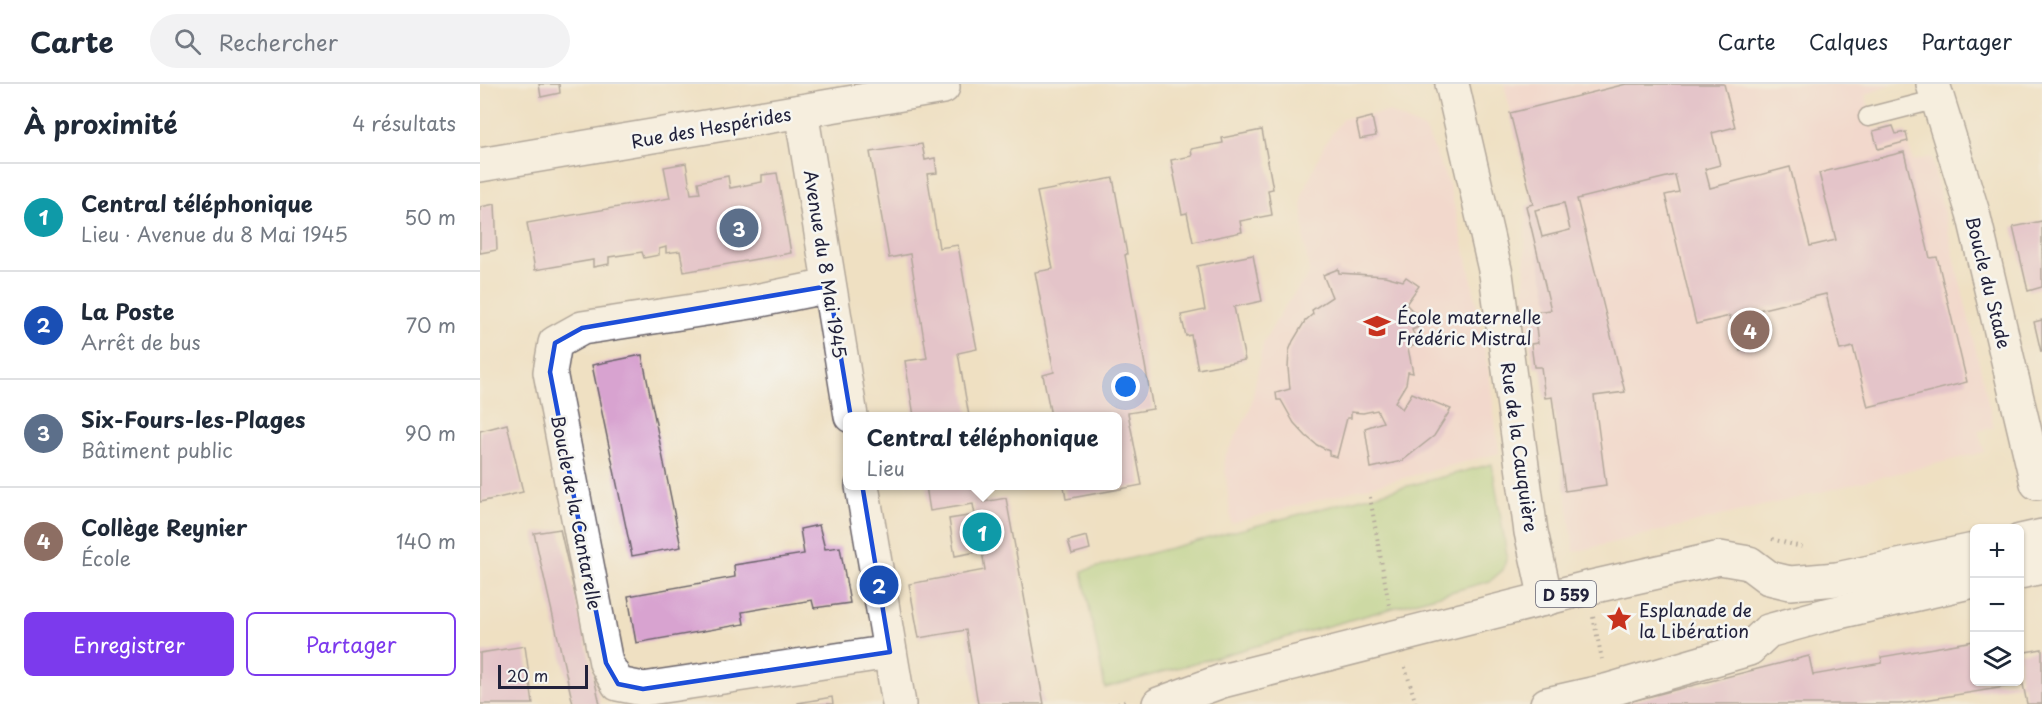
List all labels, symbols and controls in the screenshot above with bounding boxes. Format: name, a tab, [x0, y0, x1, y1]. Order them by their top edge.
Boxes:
search box	[150, 14, 570, 68]
text: Carte	[30, 20, 114, 63]
icon: search	[171, 25, 204, 58]
text: Rechercher	[219, 25, 338, 58]
text: Carte	[1718, 25, 1776, 57]
text: Calques	[1809, 25, 1888, 57]
text: Partager	[1921, 25, 2012, 57]
street label: Rue des Hespérides	[629, 100, 793, 154]
text: À proximité	[24, 104, 178, 143]
text: 4 résultats	[352, 108, 456, 138]
street label: Avenue du 8 Mai 1945	[798, 168, 854, 360]
text: Central téléphonique	[81, 186, 313, 219]
text: 1	[39, 202, 48, 232]
text: 50 m	[404, 202, 456, 232]
pin: 3	[720, 206, 758, 250]
street label: Boucle du Stade	[1959, 213, 2019, 351]
text: Lieu · Avenue du 8 Mai 1945	[81, 219, 348, 249]
text: La Poste	[81, 294, 174, 327]
place label: École maternelle Frédéric Mistral	[1397, 303, 1542, 351]
pin: 4	[1730, 308, 1770, 352]
text: 2	[36, 310, 51, 340]
text: 70 m	[406, 310, 456, 340]
school or university icon: École maternelle Frédéric Mistral	[1362, 311, 1392, 341]
text: Arrêt de bus	[81, 327, 201, 357]
street label: Rue de la Cauquière	[1495, 360, 1545, 534]
your location	[1111, 372, 1140, 401]
text: Six-Fours-les-Plages	[81, 402, 306, 435]
street label: Boucle de la Cantarelle	[545, 412, 609, 612]
popup	[843, 412, 1122, 490]
text: 3	[37, 418, 50, 448]
text: 90 m	[405, 418, 456, 448]
text: Central téléphonique	[867, 420, 1098, 453]
text: Bâtiment public	[81, 435, 233, 465]
text: Lieu	[867, 453, 905, 483]
text: Collège Reynier	[81, 510, 247, 543]
pin: 1	[962, 510, 1002, 554]
map controls	[1970, 524, 2024, 686]
button: +	[1970, 524, 2024, 578]
text: 4	[37, 526, 50, 556]
text: 140 m	[396, 526, 456, 556]
text: École	[81, 543, 131, 573]
pin: 2	[860, 562, 898, 608]
button: −	[1970, 578, 2024, 632]
road number: D 559	[1536, 581, 1596, 607]
place label: Esplanade de la Libération	[1639, 596, 1752, 644]
place icon: Esplanade de la Libération	[1604, 604, 1634, 634]
button: Enregistrer	[24, 612, 234, 676]
button: Partager	[246, 612, 456, 676]
button: layers	[1970, 632, 2024, 686]
scale bar	[498, 662, 588, 690]
text: 20 m	[507, 663, 548, 687]

